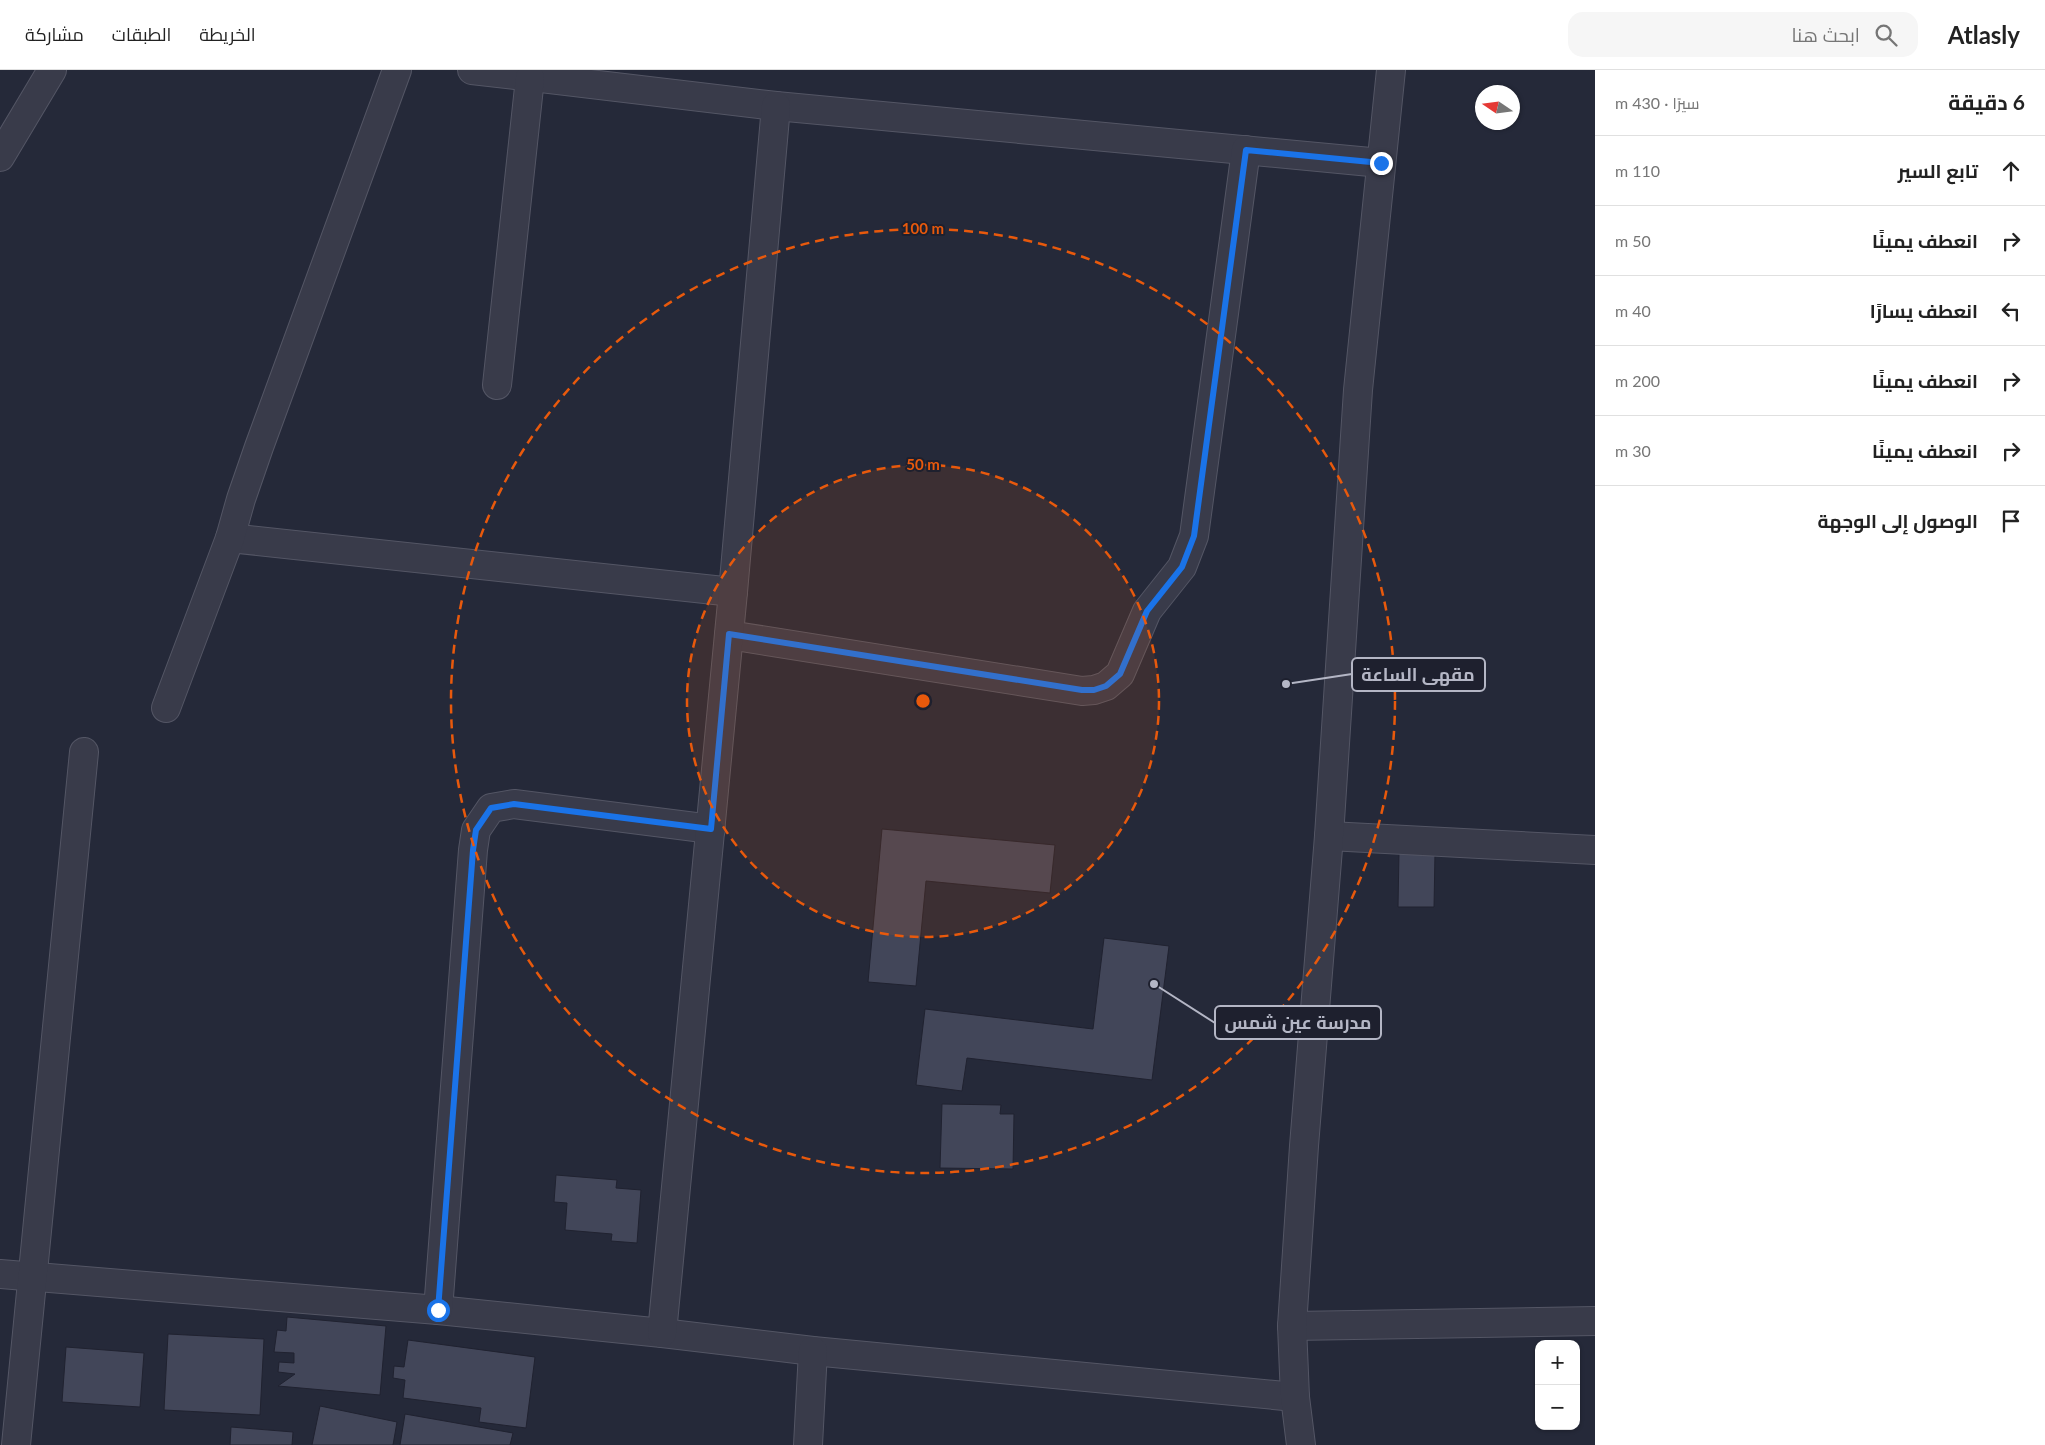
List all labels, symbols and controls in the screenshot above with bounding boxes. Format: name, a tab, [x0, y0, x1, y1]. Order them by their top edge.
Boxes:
search box	[1568, 12, 1918, 57]
text: Atlasly	[1948, 20, 2020, 49]
icon: search	[1872, 21, 1900, 49]
text: مشاركة	[25, 23, 84, 45]
text: الطبقات	[112, 23, 171, 45]
text: الخريطة	[199, 23, 256, 45]
text: ابحث هنا	[1791, 23, 1860, 46]
north arrow	[1475, 85, 1520, 130]
text: 6 دقيقة	[1948, 89, 2025, 114]
text: سيرًا · 430 m	[1615, 93, 1700, 112]
route end	[1370, 152, 1393, 175]
icon: ahead	[1997, 157, 2025, 185]
text: تابع السير	[1898, 159, 1978, 182]
text: 110 m	[1615, 161, 1660, 180]
text: 100 m	[902, 219, 944, 237]
icon: right	[1997, 227, 2025, 255]
text: انعطف يمينًا	[1872, 229, 1978, 252]
text: 50 m	[1615, 231, 1651, 250]
icon: left	[1997, 297, 2025, 325]
text: انعطف يسارًا	[1870, 299, 1978, 322]
text: 40 m	[1615, 301, 1651, 320]
icon: right	[1997, 367, 2025, 395]
text: انعطف يمينًا	[1872, 369, 1978, 392]
text: 200 m	[1615, 371, 1660, 390]
icon: right	[1997, 437, 2025, 465]
text: انعطف يمينًا	[1872, 439, 1978, 462]
text: 30 m	[1615, 441, 1651, 460]
text: 50 m	[906, 455, 940, 473]
icon: arrive	[1997, 507, 2025, 535]
text: الوصول إلى الوجهة	[1817, 509, 1978, 532]
callout: مقهى الساعة	[1352, 658, 1485, 691]
text: مقهى الساعة	[1361, 663, 1475, 686]
centre of rings	[914, 692, 932, 710]
callout: مدرسة عين شمس	[1215, 1006, 1381, 1039]
text: مدرسة عين شمس	[1225, 1011, 1371, 1034]
route start	[427, 1299, 450, 1322]
map controls	[1535, 1340, 1580, 1430]
button: +	[1535, 1340, 1580, 1385]
button: −	[1535, 1385, 1580, 1430]

